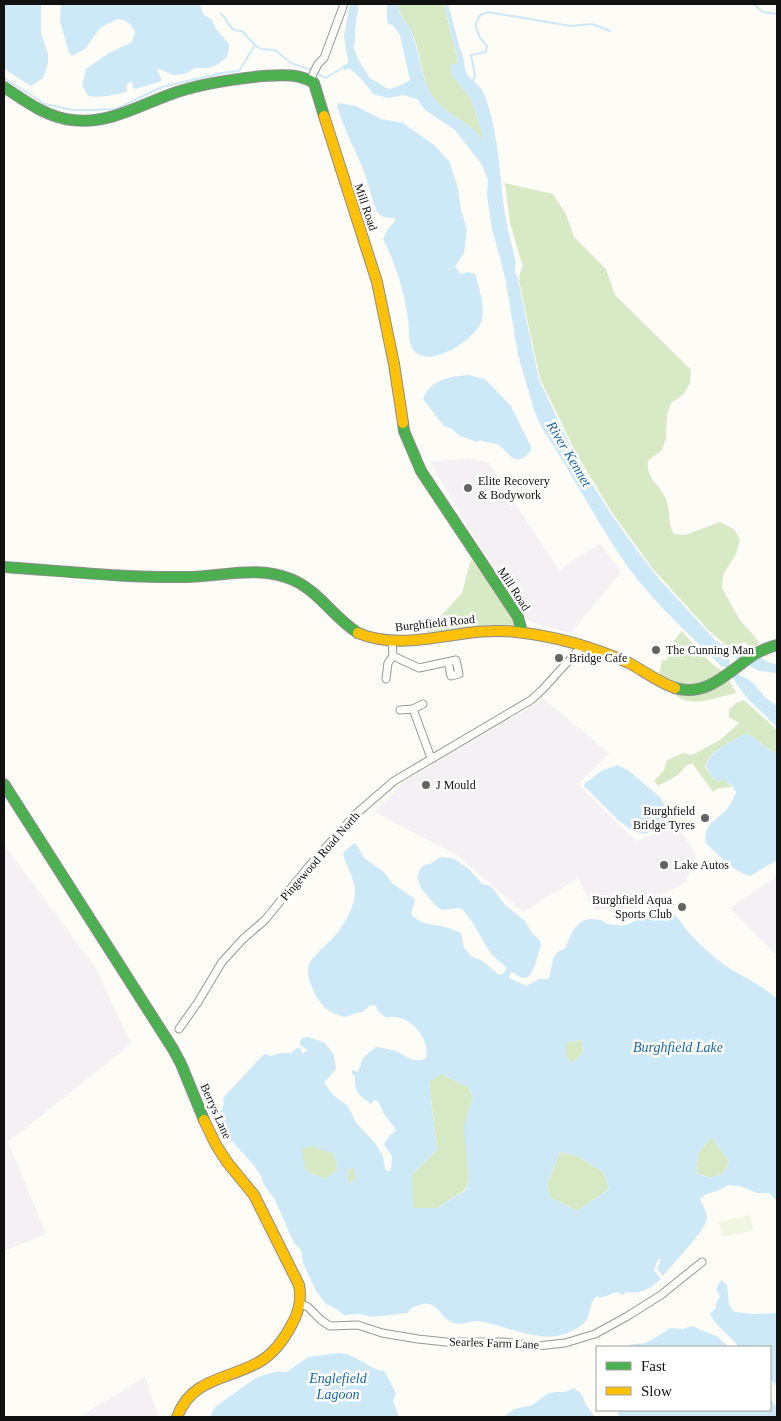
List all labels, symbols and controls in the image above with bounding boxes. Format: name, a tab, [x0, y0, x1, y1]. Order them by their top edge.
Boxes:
street label: Mill Road	[352, 182, 380, 232]
water label: River Kennet	[543, 418, 595, 490]
place label: Elite Recovery & Bodywork	[478, 474, 550, 502]
marker: Elite Recovery & Bodywork	[462, 482, 474, 494]
street label: Mill Road	[495, 565, 533, 613]
street label: Burghfield Road	[394, 612, 476, 634]
place label: The Cunning Man	[666, 643, 754, 657]
marker: The Cunning Man	[650, 644, 662, 656]
place label: Bridge Cafe	[569, 651, 627, 665]
marker: Bridge Cafe	[553, 652, 565, 664]
place label: J Mould	[436, 778, 476, 792]
marker: J Mould	[420, 779, 432, 791]
place label: Burghfield Bridge Tyres	[633, 804, 695, 832]
street label: Pingewood Road North	[278, 809, 362, 903]
marker: Burghfield Bridge Tyres	[699, 812, 711, 824]
place label: Lake Autos	[674, 858, 729, 872]
marker: Lake Autos	[658, 859, 670, 871]
place label: Burghfield Aqua Sports Club	[592, 893, 673, 921]
marker: Burghfield Aqua Sports Club	[676, 901, 688, 913]
water label: Burghfield Lake	[633, 1040, 723, 1055]
street label: Berrys Lane	[198, 1081, 234, 1141]
street label: Searles Farm Lane	[449, 1334, 539, 1352]
legend	[596, 1346, 771, 1411]
text: Fast	[641, 1358, 667, 1374]
water label: Englefield Lagoon	[308, 1371, 368, 1402]
text: Slow	[641, 1383, 672, 1399]

